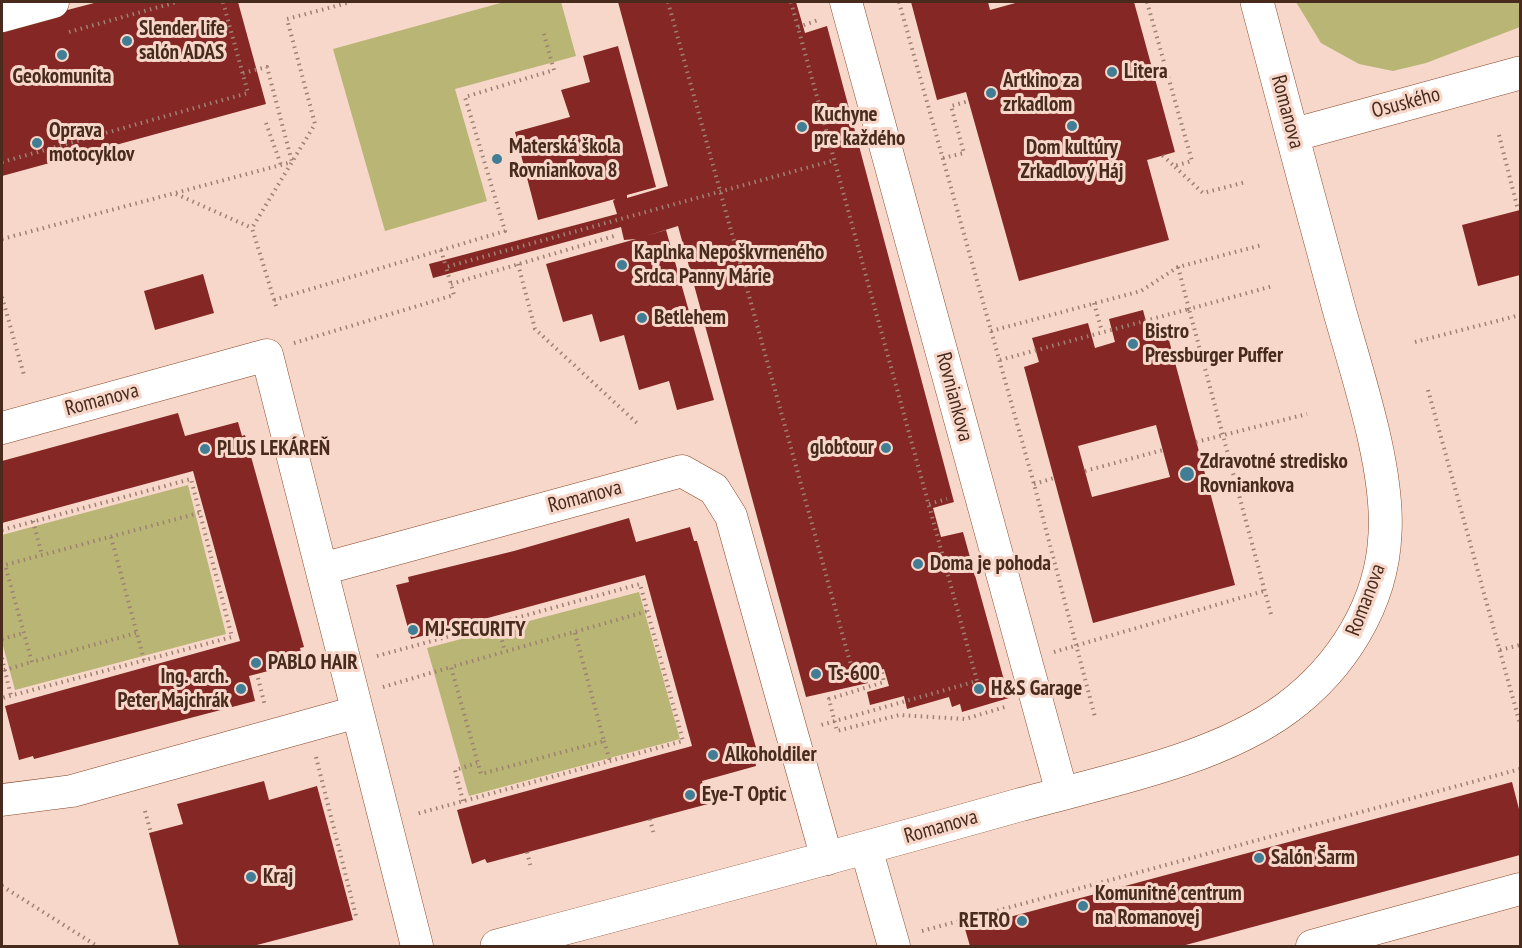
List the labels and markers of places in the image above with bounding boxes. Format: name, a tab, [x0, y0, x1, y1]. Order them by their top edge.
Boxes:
place label: Slender life salón ADAS	[139, 16, 225, 66]
marker: Slender life salón ADAS	[120, 34, 134, 48]
marker: Geokomunita	[55, 48, 69, 62]
place label: Litera	[1124, 59, 1168, 85]
place label: Geokomunita	[13, 64, 111, 90]
marker: Litera	[1105, 65, 1119, 79]
place label: Artkino za zrkadlom	[1003, 68, 1079, 118]
marker: Artkino za zrkadlom	[984, 86, 998, 100]
place label: Kuchyne pre každého	[814, 102, 905, 152]
place label: Oprava motocyklov	[49, 118, 134, 168]
marker: Dom kultúry Zrkadlový Háj	[1065, 119, 1079, 133]
marker: Kuchyne pre každého	[795, 120, 809, 134]
place label: Materská škola Rovniankova 8	[509, 134, 621, 184]
place label: Dom kultúry Zrkadlový Háj	[1021, 135, 1123, 185]
marker: Oprava motocyklov	[30, 136, 44, 150]
marker: Materská škola Rovniankova 8	[490, 152, 504, 166]
place label: Kaplnka Nepoškvrneného Srdca Panny Márie	[634, 240, 824, 290]
marker: Kaplnka Nepoškvrneného Srdca Panny Márie	[615, 258, 629, 272]
place label: Betlehem	[654, 305, 726, 331]
marker: Betlehem	[635, 311, 649, 325]
place label: Bistro Pressburger Puffer	[1145, 319, 1283, 369]
marker: Bistro Pressburger Puffer	[1126, 337, 1140, 351]
place label: globtour	[810, 435, 874, 461]
place label: PLUS LEKÁREŇ	[217, 436, 330, 462]
marker: globtour	[879, 441, 893, 455]
marker: PLUS LEKÁREŇ	[198, 442, 212, 456]
place label: Zdravotné stredisko Rovniankova	[1200, 449, 1348, 499]
marker: Zdravotné stredisko Rovniankova	[1178, 465, 1196, 483]
place label: Doma je pohoda	[930, 551, 1051, 577]
marker: Doma je pohoda	[911, 557, 925, 571]
place label: MJ-SECURITY	[425, 617, 526, 643]
marker: MJ-SECURITY	[406, 623, 420, 637]
place label: PABLO HAIR	[268, 650, 358, 676]
marker: PABLO HAIR	[249, 656, 263, 670]
place label: Ts-600	[828, 661, 880, 687]
place label: Ing. arch. Peter Majchrák	[117, 664, 229, 714]
marker: Ts-600	[809, 667, 823, 681]
place label: H&S Garage	[991, 676, 1082, 702]
marker: Ing. arch. Peter Majchrák	[234, 682, 248, 696]
marker: H&S Garage	[972, 682, 986, 696]
place label: Alkoholdiler	[725, 742, 817, 768]
marker: Alkoholdiler	[706, 748, 720, 762]
place label: Eye-T Optic	[702, 782, 787, 808]
marker: Eye-T Optic	[683, 788, 697, 802]
place label: Salón Šarm	[1271, 845, 1355, 871]
marker: Salón Šarm	[1252, 851, 1266, 865]
place label: Kraj	[263, 864, 293, 890]
marker: Kraj	[244, 870, 258, 884]
place label: Komunitné centrum na Romanovej	[1095, 881, 1242, 931]
marker: Komunitné centrum na Romanovej	[1076, 899, 1090, 913]
place label: RETRO	[959, 908, 1010, 934]
marker: RETRO	[1015, 914, 1029, 928]

